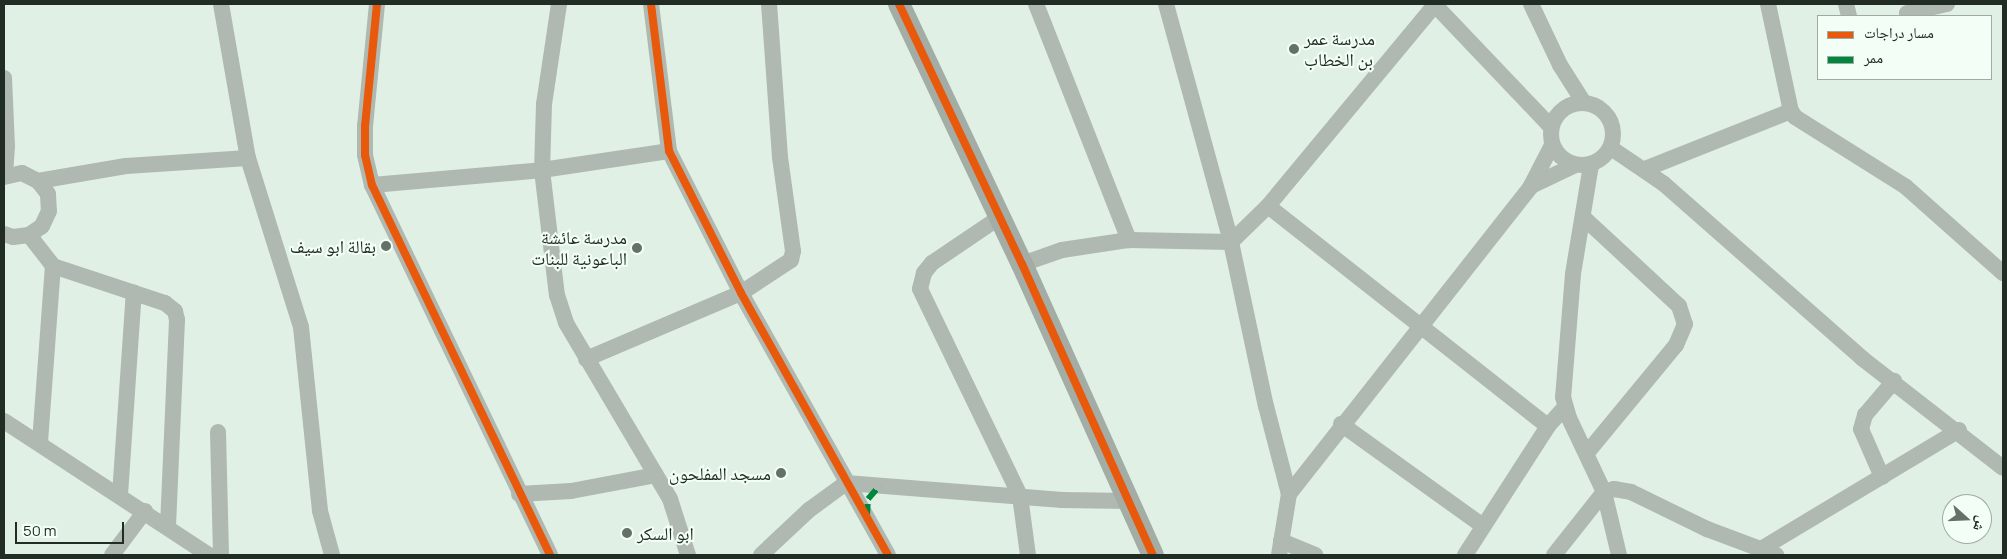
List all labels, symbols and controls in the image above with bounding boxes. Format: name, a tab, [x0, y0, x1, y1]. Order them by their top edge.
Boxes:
legend	[1817, 15, 1992, 80]
text: مسار دراجات	[1864, 22, 1934, 43]
place label: مدرسة عمر بن الخطاب	[1304, 28, 1375, 70]
marker: مدرسة عمر بن الخطاب	[1288, 43, 1300, 55]
text: ممر	[1864, 47, 1883, 68]
place label: مدرسة عائشة الباعونية للبنات	[531, 227, 627, 270]
place label: بقالة ابو سيف	[290, 235, 376, 257]
marker: بقالة ابو سيف	[380, 240, 392, 252]
marker: مدرسة عائشة الباعونية للبنات	[631, 242, 643, 254]
place label: مسجد المفلحون	[669, 462, 771, 484]
marker: مسجد المفلحون	[775, 467, 787, 479]
north arrow	[1942, 494, 1992, 544]
scale bar	[18, 512, 126, 544]
text: ش	[1969, 514, 1992, 534]
text: 50 m	[23, 520, 57, 541]
place label: ابو السكر	[637, 522, 694, 544]
marker: ابو السكر	[621, 527, 633, 539]

